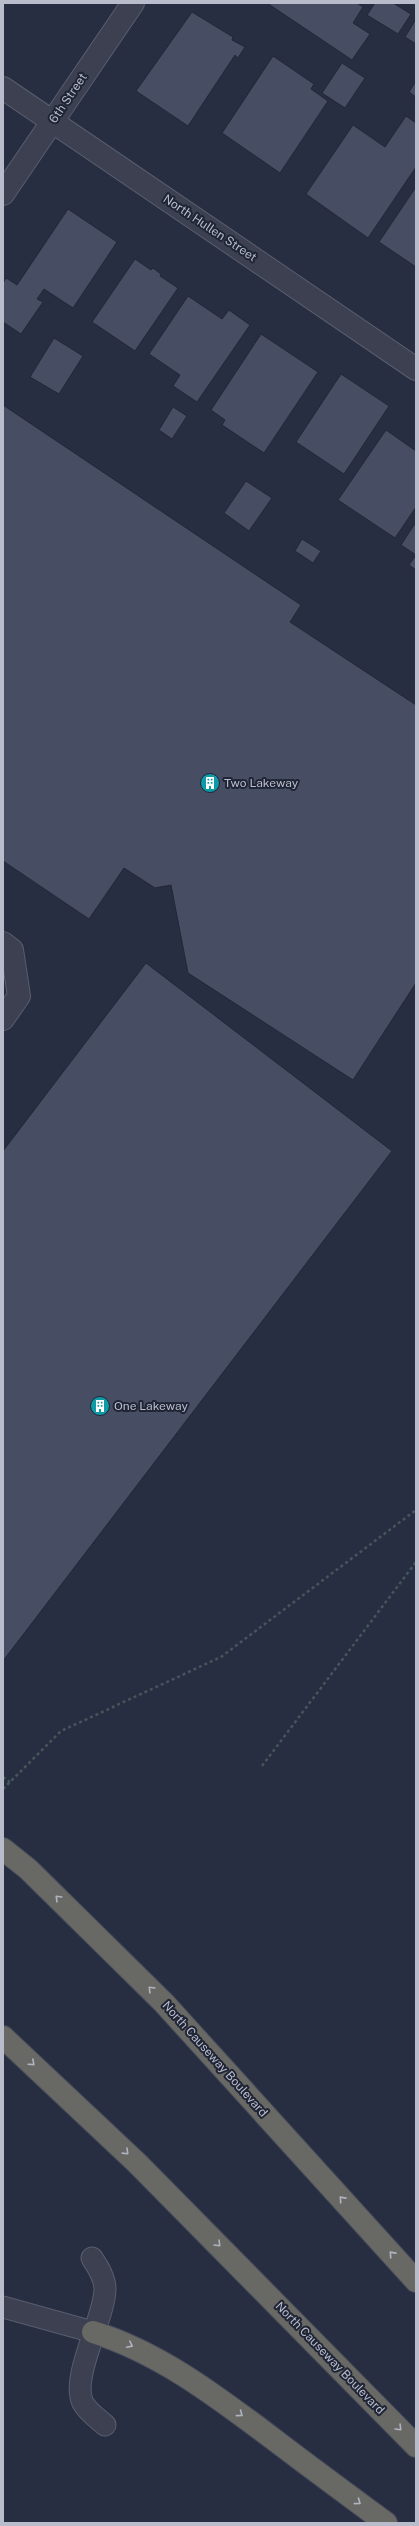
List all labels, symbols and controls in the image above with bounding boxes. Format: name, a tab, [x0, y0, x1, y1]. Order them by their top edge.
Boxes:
street label: 6th Street	[46, 70, 90, 126]
street label: North Hullen Street	[161, 192, 260, 265]
building icon: Two Lakeway	[199, 772, 221, 794]
place label: Two Lakeway	[224, 776, 299, 790]
building icon: One Lakeway	[89, 1395, 111, 1417]
place label: One Lakeway	[114, 1399, 188, 1413]
one-way arrow	[55, 1895, 63, 1903]
one-way arrow	[148, 1986, 155, 1994]
street label: North Causeway Boulevard	[159, 1998, 271, 2120]
one-way arrow	[27, 2058, 35, 2066]
one-way arrow	[121, 2147, 129, 2155]
one-way arrow	[340, 2196, 347, 2203]
one-way arrow	[214, 2239, 221, 2247]
one-way arrow	[390, 2251, 397, 2259]
street label: North Causeway Boulevard	[273, 2299, 387, 2417]
one-way arrow	[125, 2340, 133, 2348]
one-way arrow	[235, 2409, 242, 2416]
one-way arrow	[394, 2423, 402, 2431]
one-way arrow	[354, 2498, 361, 2505]

